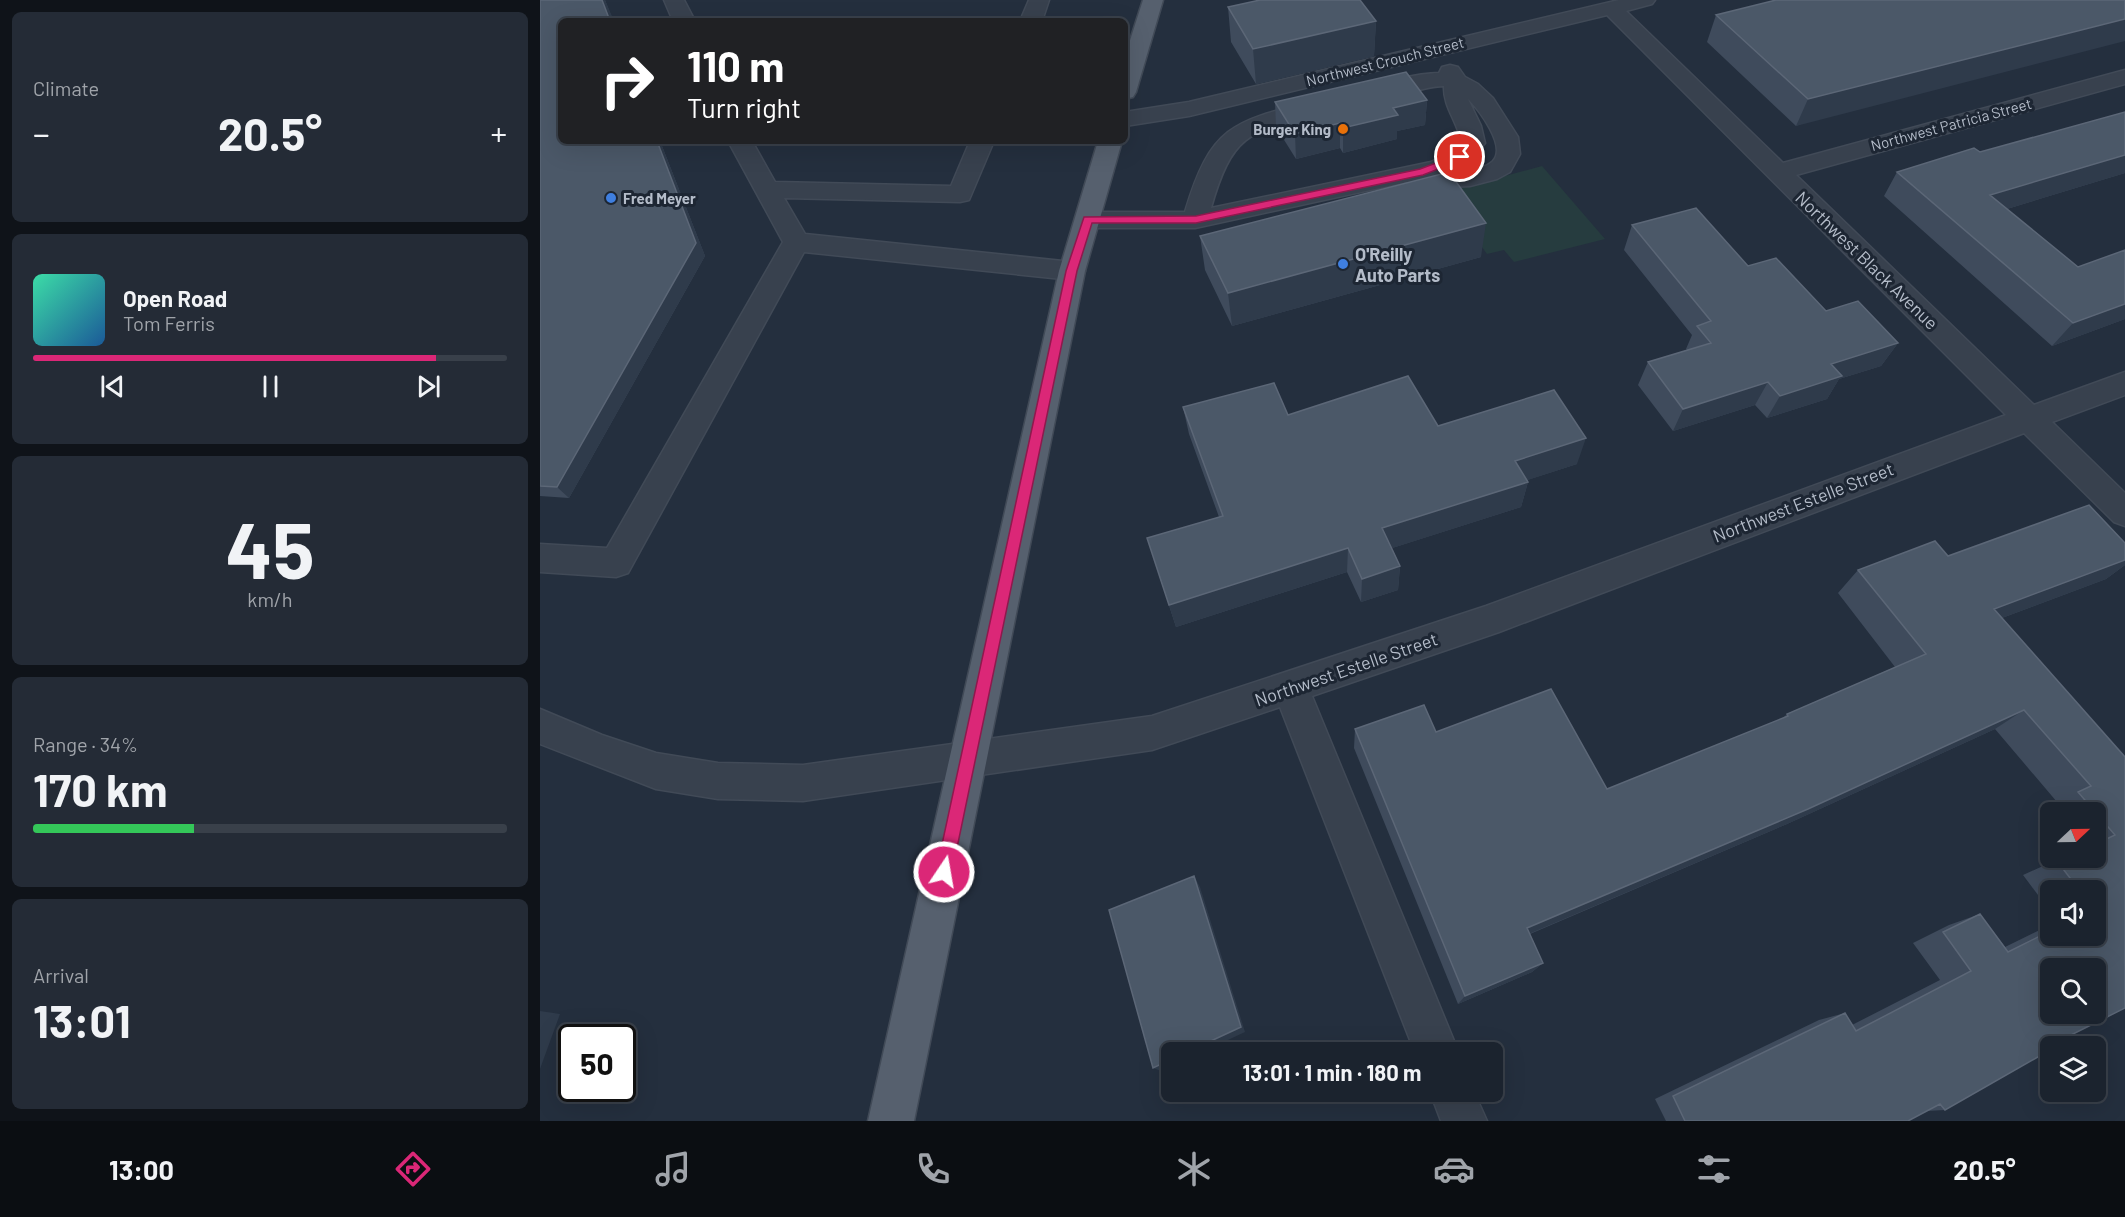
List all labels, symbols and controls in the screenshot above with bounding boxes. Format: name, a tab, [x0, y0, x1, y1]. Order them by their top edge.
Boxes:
street label: Northwest Crouch Street	[1304, 33, 1466, 89]
text: 110 m	[687, 40, 784, 90]
icon: right	[588, 42, 666, 120]
text: Climate	[33, 76, 99, 100]
text: Turn right	[687, 91, 801, 123]
street label: Northwest Patricia Street	[1869, 94, 2033, 154]
text: 20.5°	[218, 106, 322, 160]
text: −	[33, 113, 50, 153]
text: +	[491, 113, 507, 153]
place label: Burger King	[1253, 120, 1331, 138]
marker: Burger King	[1336, 122, 1350, 136]
pin	[1434, 131, 1485, 182]
icon: arrive	[1443, 140, 1476, 173]
street label: Northwest Black Avenue	[1791, 186, 1943, 334]
place label: Fred Meyer	[623, 189, 696, 207]
marker: Fred Meyer	[604, 191, 618, 205]
place label: O'Reilly Auto Parts	[1355, 243, 1440, 286]
marker: O'Reilly Auto Parts	[1336, 257, 1350, 271]
text: Open Road	[123, 285, 227, 311]
text: Tom Ferris	[123, 311, 215, 335]
icon: previous	[96, 370, 129, 403]
icon: pause	[254, 370, 287, 403]
icon: next	[412, 370, 445, 403]
street label: Northwest Estelle Street	[1710, 457, 1896, 547]
text: 45	[225, 501, 315, 595]
text: km/h	[247, 587, 293, 611]
street label: Northwest Estelle Street	[1252, 627, 1440, 711]
text: Range · 34%	[33, 732, 138, 756]
text: 170 km	[33, 762, 167, 816]
north arrow	[2040, 802, 2106, 868]
map controls	[2040, 802, 2106, 1102]
position arrow	[912, 840, 976, 904]
button: sound	[2040, 880, 2106, 946]
button: search	[2040, 958, 2106, 1024]
text: Arrival	[33, 963, 89, 987]
text: 13:01	[33, 993, 131, 1047]
speed limit sign: 50	[558, 1024, 636, 1102]
button: layers	[2040, 1036, 2106, 1102]
text: 13:01 · 1 min · 180 m	[1243, 1059, 1421, 1085]
icon: directions	[392, 1148, 434, 1190]
icon: music	[652, 1148, 694, 1190]
icon: phone	[912, 1148, 954, 1190]
icon: climate	[1173, 1148, 1215, 1190]
icon: car	[1433, 1148, 1475, 1190]
icon: filters	[1693, 1148, 1735, 1190]
text: 13:00	[109, 1153, 174, 1185]
text: 20.5°	[1953, 1153, 2016, 1185]

